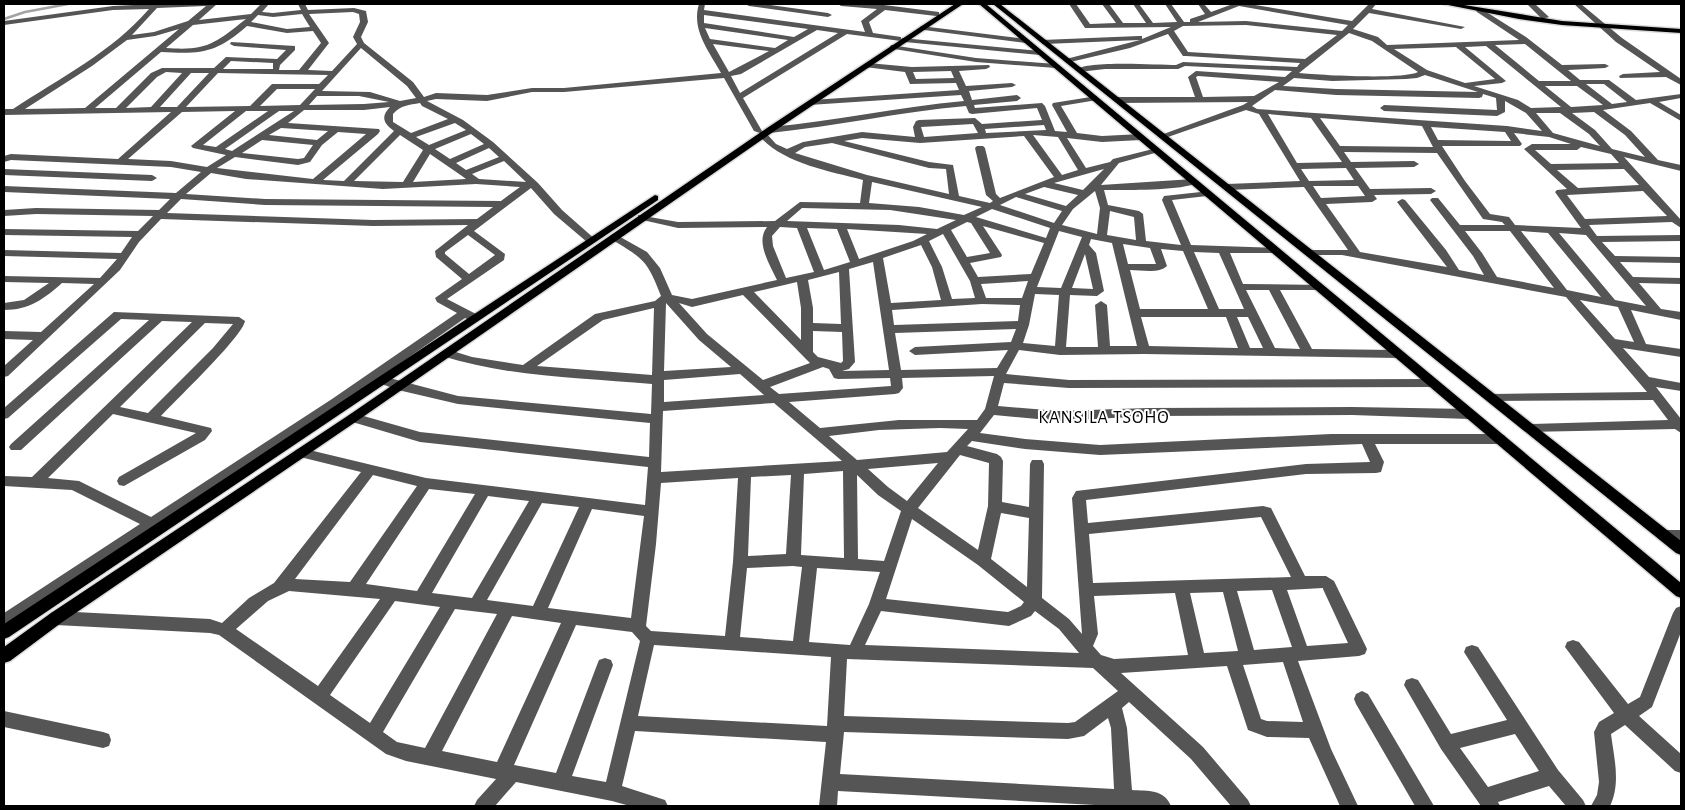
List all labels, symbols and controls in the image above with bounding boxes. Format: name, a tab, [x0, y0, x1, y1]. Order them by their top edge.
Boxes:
district label: KANSILA TSOHO	[1038, 409, 1170, 427]

